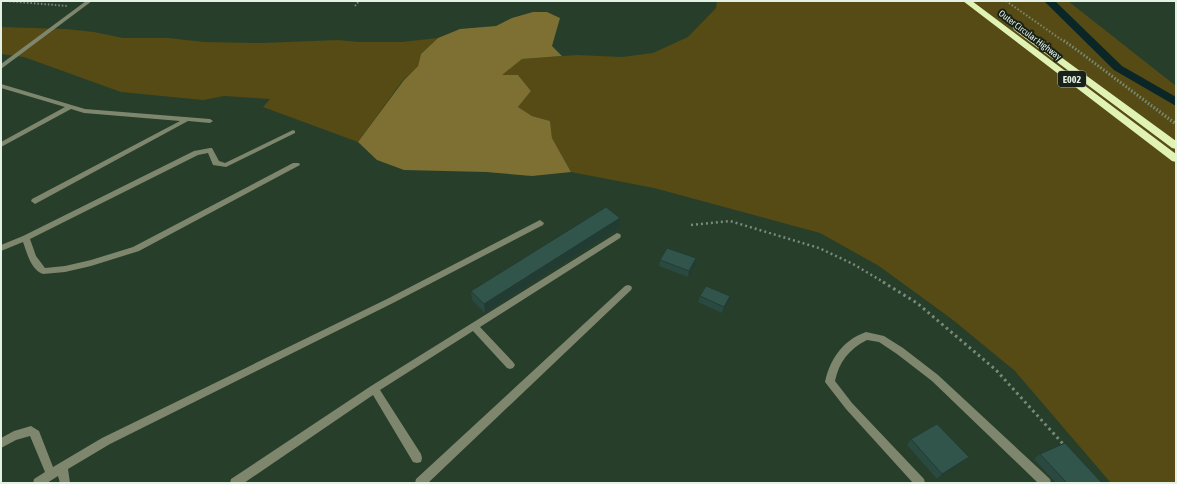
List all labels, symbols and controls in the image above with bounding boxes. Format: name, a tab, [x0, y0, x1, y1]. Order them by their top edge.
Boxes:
street label: Outer Circular Highway	[997, 8, 1063, 62]
road number: E002	[1058, 71, 1086, 87]

